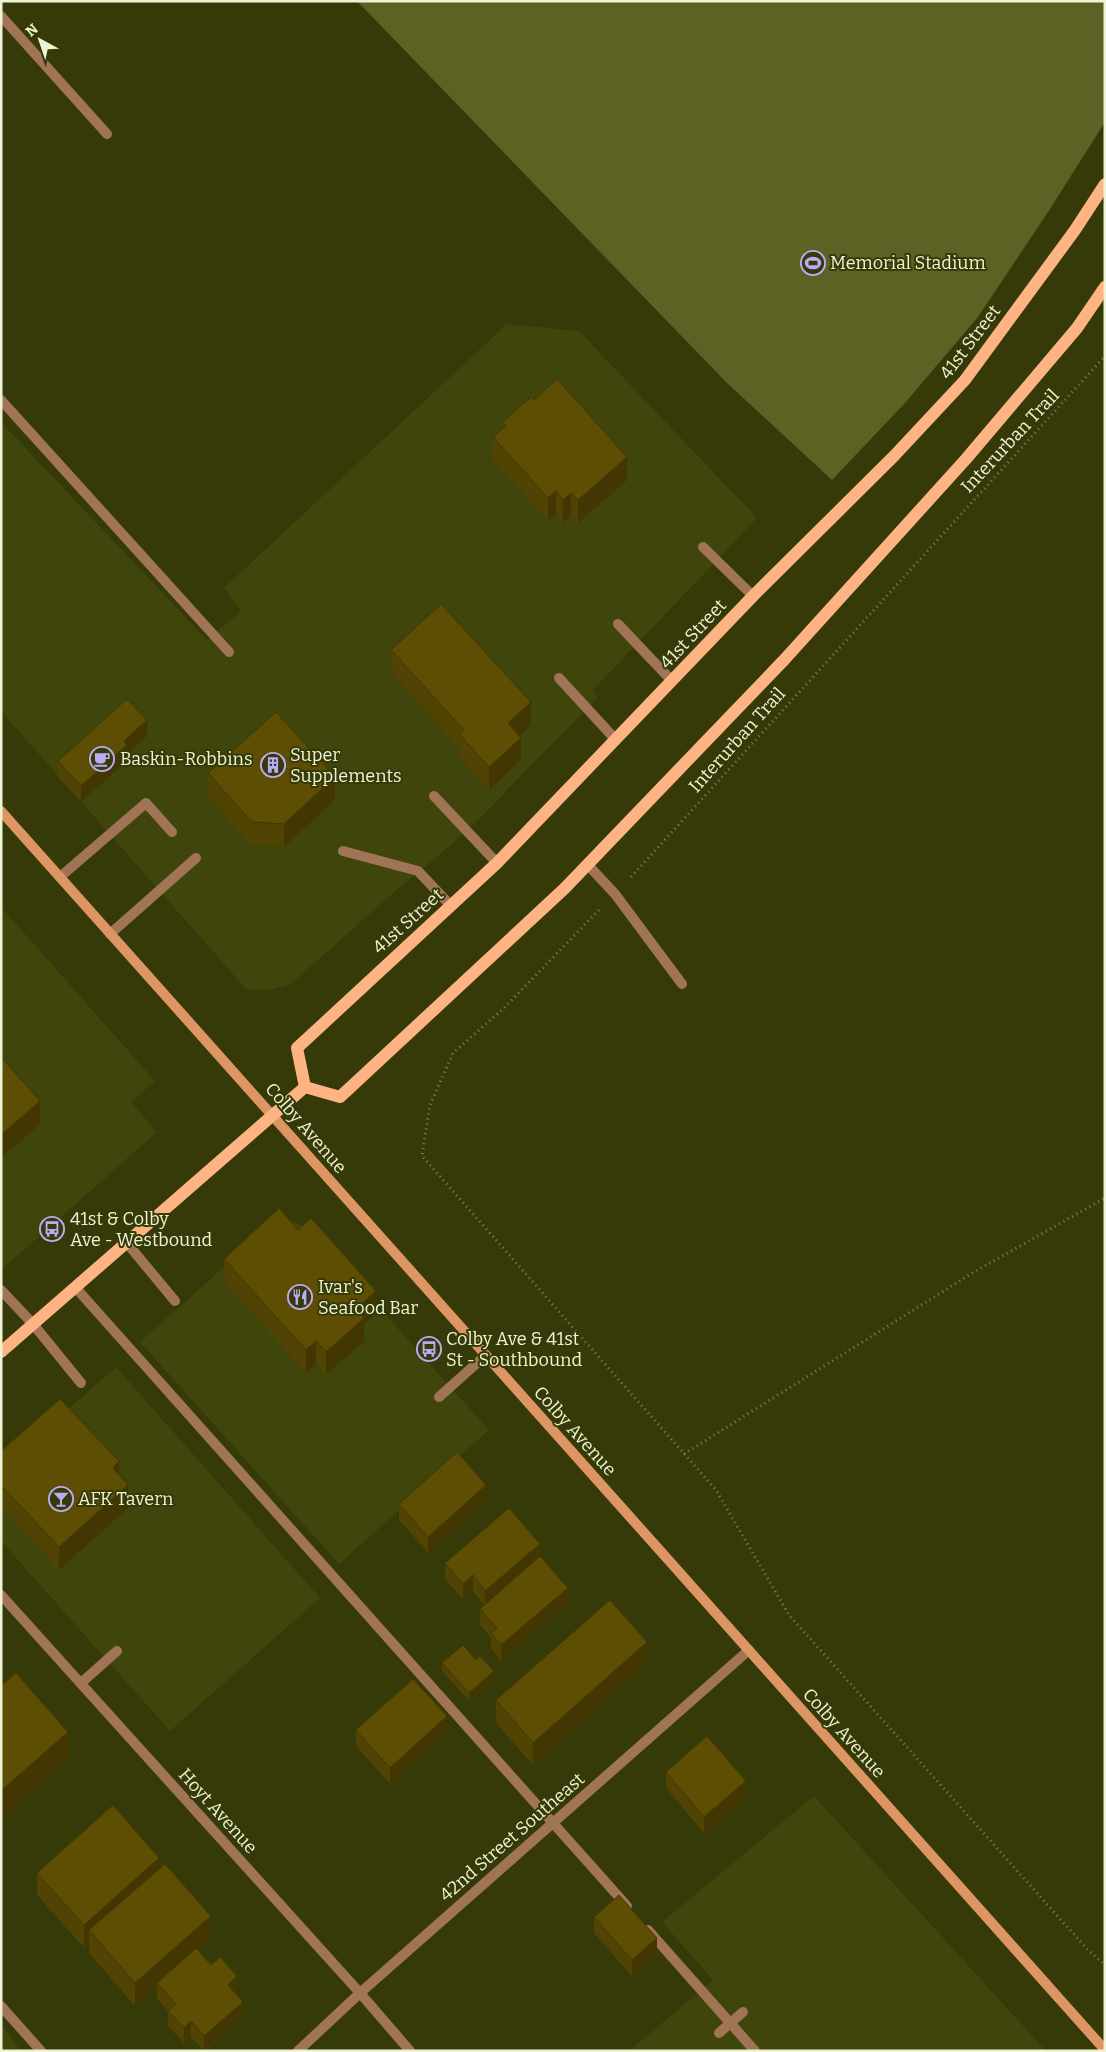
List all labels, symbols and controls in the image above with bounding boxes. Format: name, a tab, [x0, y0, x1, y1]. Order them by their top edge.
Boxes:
north arrow	[15, 15, 65, 65]
text: N	[22, 20, 42, 40]
sports icon: Memorial Stadium	[800, 250, 826, 276]
place label: Memorial Stadium	[830, 252, 986, 274]
street label: 41st Street	[935, 300, 1005, 384]
street label: Interurban Trail	[956, 385, 1064, 497]
street label: 41st Street	[655, 594, 731, 673]
street label: Interurban Trail	[684, 683, 790, 797]
place label: Super Supplements	[290, 744, 402, 787]
cafe icon: Baskin-Robbins	[89, 746, 115, 772]
place label: Baskin-Robbins	[120, 748, 253, 770]
building icon: Super Supplements	[260, 752, 286, 778]
street label: 41st Street	[368, 883, 448, 958]
street label: Colby Avenue	[261, 1078, 351, 1178]
place label: 41st & Colby Ave - Westbound	[70, 1208, 213, 1251]
bus stop icon: 41st & Colby Ave - Westbound	[39, 1216, 65, 1242]
place label: Ivar's Seafood Bar	[318, 1276, 418, 1319]
restaurant icon: Ivar's Seafood Bar	[287, 1284, 313, 1310]
place label: Colby Ave & 41st St - Southbound	[446, 1328, 582, 1371]
bus stop icon: Colby Ave & 41st St - Southbound	[416, 1336, 442, 1362]
street label: Colby Avenue	[529, 1382, 621, 1480]
bar icon: AFK Tavern	[48, 1486, 74, 1512]
place label: AFK Tavern	[78, 1488, 174, 1510]
street label: Colby Avenue	[798, 1684, 890, 1782]
street label: Hoyt Avenue	[174, 1764, 262, 1858]
street label: 42nd Street Southeast	[435, 1768, 589, 1906]

